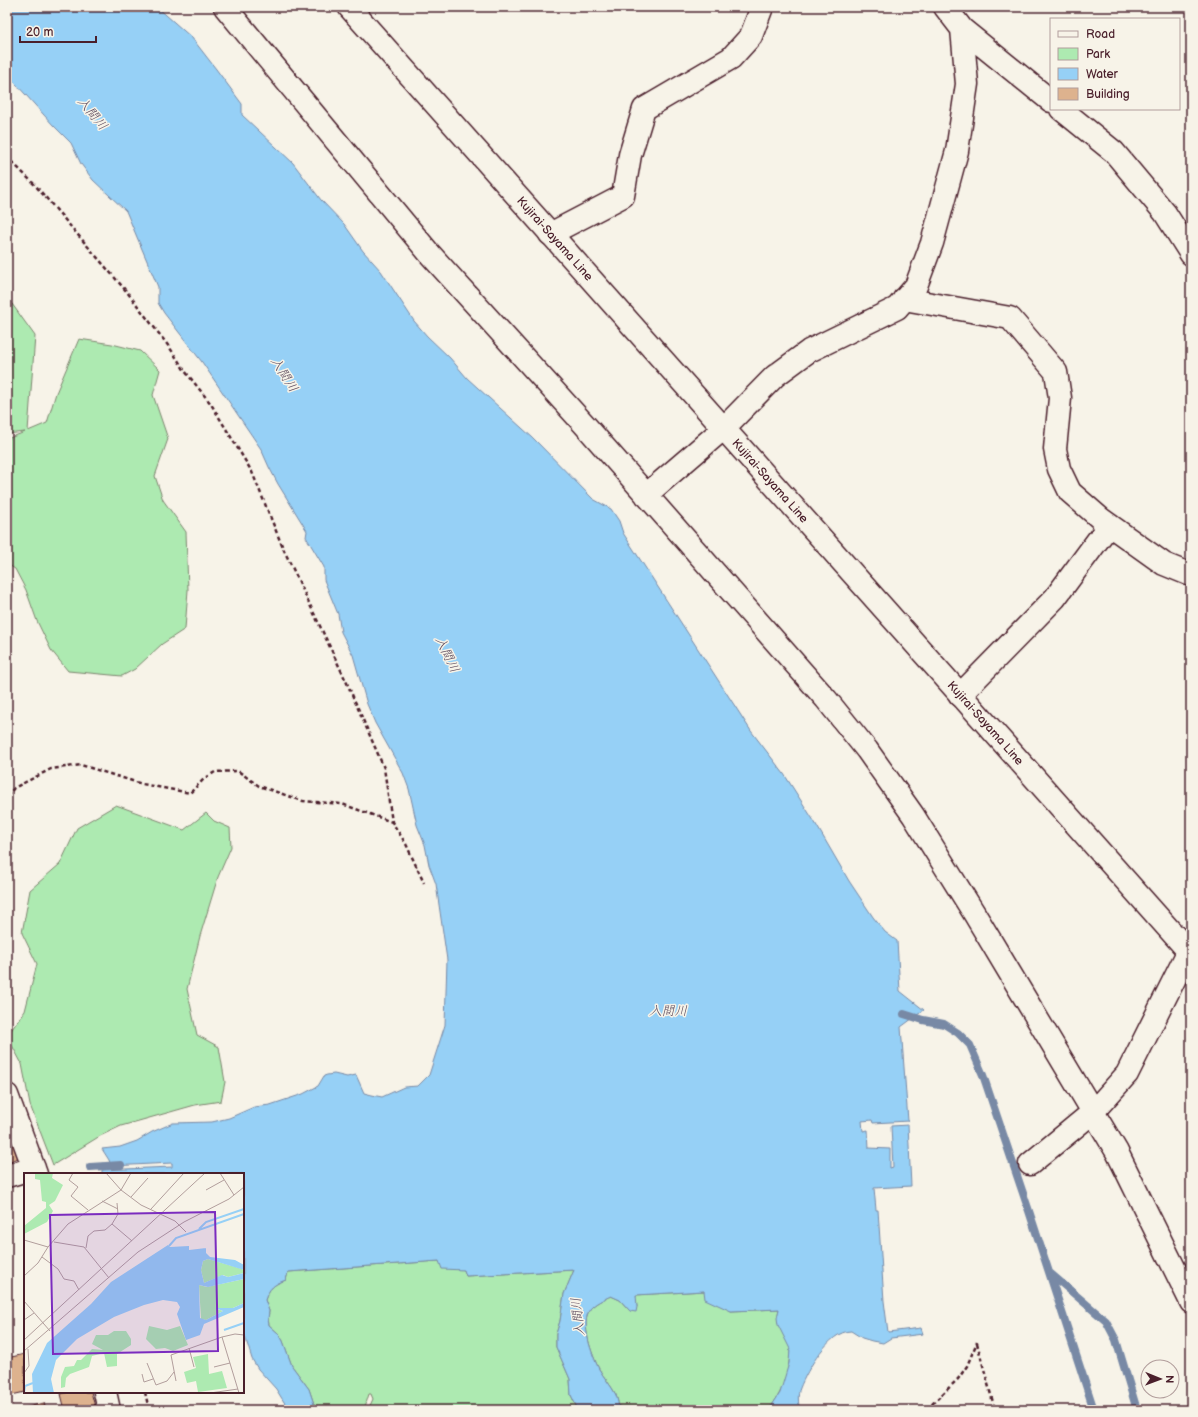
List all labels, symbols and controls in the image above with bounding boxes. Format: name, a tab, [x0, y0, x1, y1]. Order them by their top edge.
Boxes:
scale bar	[20, 18, 96, 44]
legend	[1050, 18, 1180, 110]
text: 20 m	[26, 25, 53, 40]
text: Road	[1086, 27, 1115, 42]
text: Park	[1086, 47, 1110, 62]
text: Water	[1086, 67, 1118, 82]
text: Building	[1086, 87, 1130, 102]
water label: 入間川	[74, 94, 111, 134]
street label: Kujirai-Sayama Line	[513, 194, 596, 284]
water label: 入間川	[267, 354, 301, 395]
street label: Kujirai-Sayama Line	[729, 436, 811, 526]
water label: 入間川	[431, 633, 463, 675]
street label: Kujirai-Sayama Line	[944, 678, 1027, 768]
water label: 入間川	[648, 1003, 688, 1019]
inset map	[24, 1173, 244, 1393]
water label: 入間川	[568, 1297, 588, 1337]
north arrow	[1140, 1359, 1180, 1399]
text: N	[1163, 1375, 1176, 1383]

